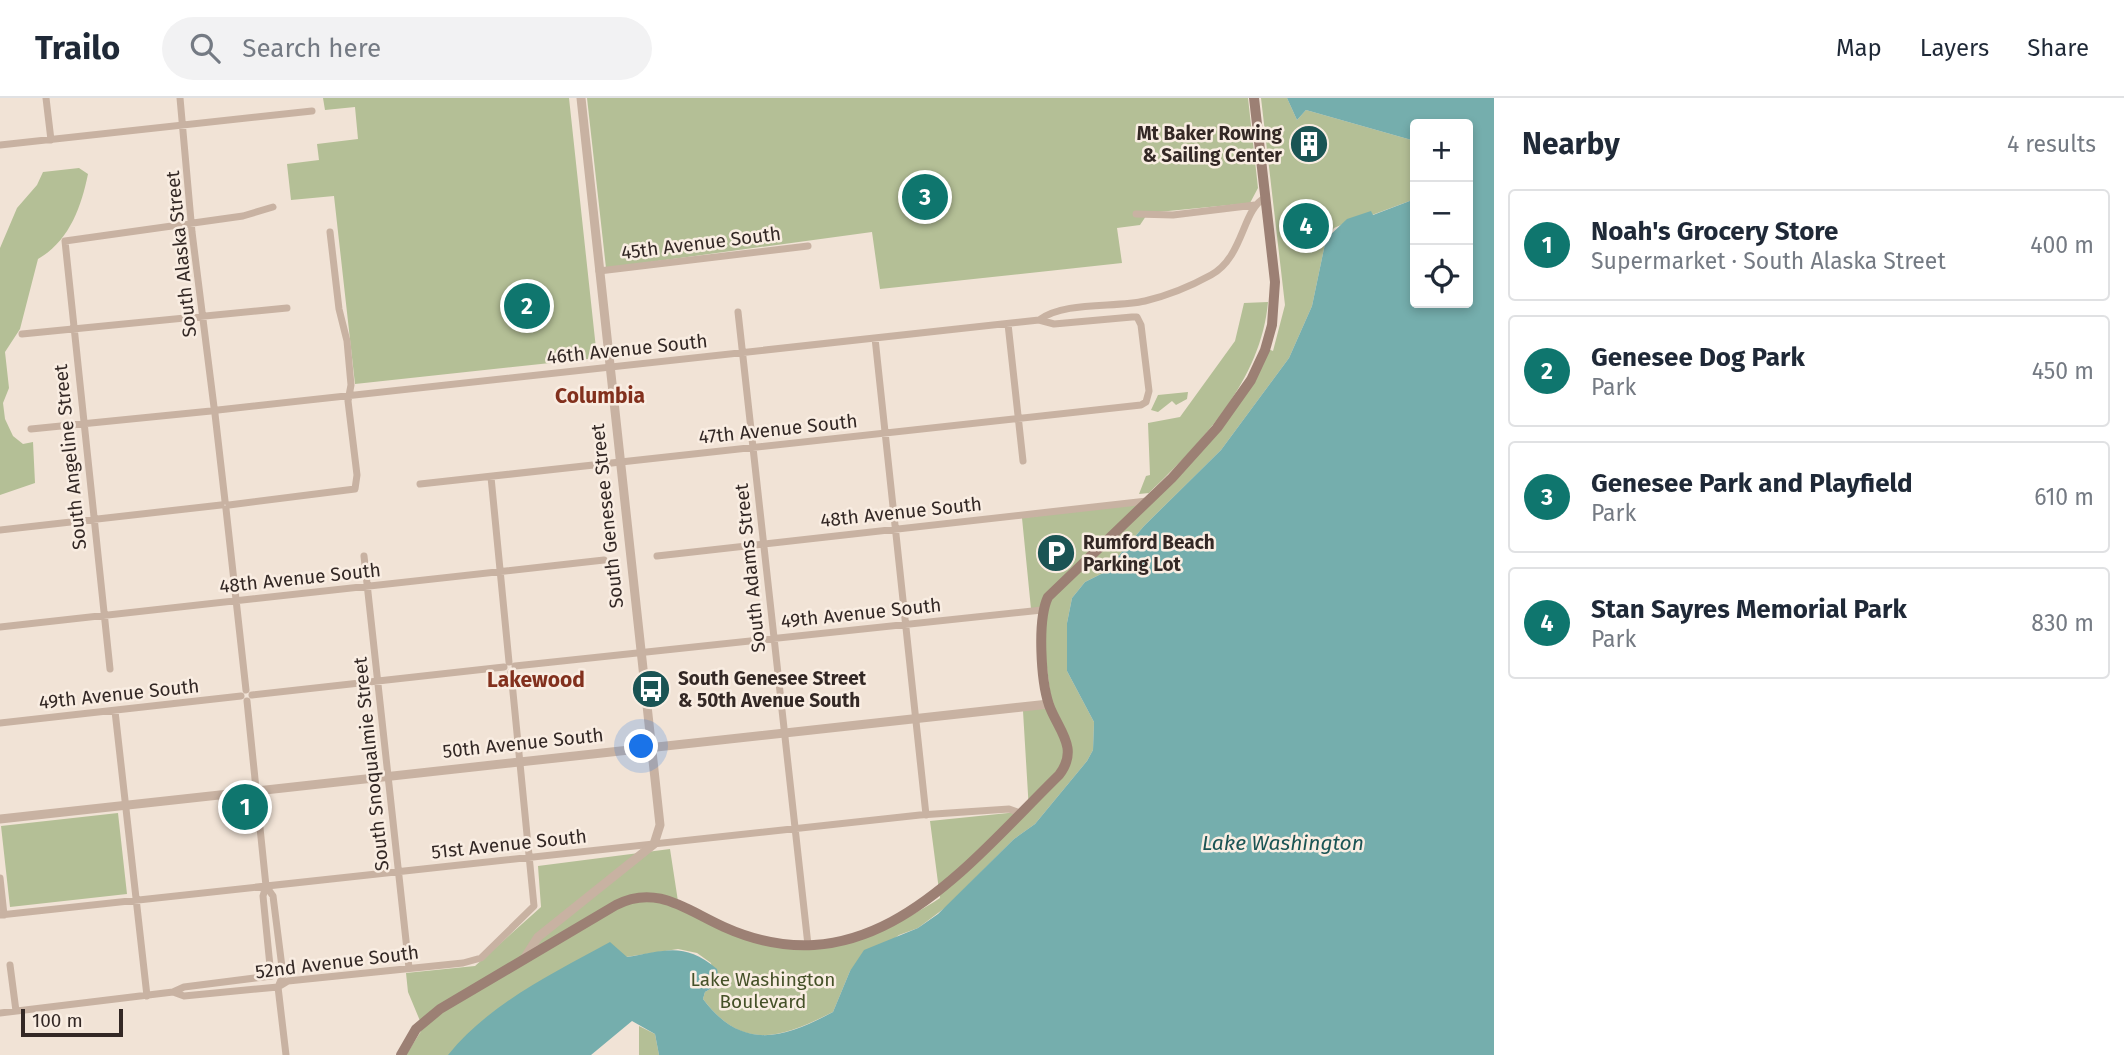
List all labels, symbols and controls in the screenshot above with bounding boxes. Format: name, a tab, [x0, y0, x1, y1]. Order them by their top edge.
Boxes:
search box	[162, 17, 652, 80]
text: Trailo	[35, 28, 120, 68]
icon: search	[186, 29, 224, 67]
text: Search here	[242, 33, 381, 64]
text: Map	[1836, 34, 1882, 62]
text: Layers	[1920, 34, 1989, 62]
text: Share	[2027, 34, 2089, 62]
map controls	[1410, 119, 1473, 308]
button: +	[1410, 119, 1473, 182]
place label: Mt Baker Rowing & Sailing Center	[1137, 122, 1283, 167]
building icon: Mt Baker Rowing & Sailing Center	[1288, 123, 1330, 165]
text: Nearby	[1522, 126, 1620, 162]
text: 4 results	[2007, 130, 2096, 158]
street label: South Alaska Street	[161, 169, 201, 338]
pin: 3	[902, 171, 948, 223]
button: −	[1410, 182, 1473, 245]
pin: 4	[1283, 200, 1329, 252]
text: Noah's Grocery Store	[1591, 216, 1838, 247]
street label: 45th Avenue South	[620, 222, 782, 264]
text: 1	[1542, 231, 1552, 259]
text: 400 m	[2030, 231, 2094, 259]
button: locate	[1410, 245, 1473, 308]
text: Supermarket · South Alaska Street	[1591, 247, 1946, 275]
pin: 2	[504, 280, 550, 332]
street label: 46th Avenue South	[545, 329, 709, 369]
text: Genesee Dog Park	[1591, 342, 1805, 373]
text: 2	[1541, 357, 1553, 385]
text: 450 m	[2032, 357, 2094, 385]
street label: South Angeline Street	[49, 363, 91, 551]
text: Park	[1591, 373, 1636, 401]
district label: Columbia	[555, 383, 645, 409]
street label: 47th Avenue South	[697, 409, 859, 449]
street label: South Genesee Street	[586, 422, 628, 609]
text: Genesee Park and Playfield	[1591, 468, 1913, 499]
street label: South Adams Street	[730, 482, 770, 654]
text: 3	[1541, 483, 1553, 511]
text: 610 m	[2034, 483, 2094, 511]
street label: 48th Avenue South	[819, 492, 983, 532]
text: Park	[1591, 499, 1636, 527]
place label: Rumford Beach Parking Lot	[1083, 531, 1215, 576]
parking icon: Rumford Beach Parking Lot	[1035, 532, 1077, 574]
street label: 48th Avenue South	[218, 558, 382, 598]
street label: 49th Avenue South	[780, 593, 942, 633]
text: Stan Sayres Memorial Park	[1591, 594, 1907, 625]
text: 4	[1541, 609, 1554, 637]
text: 830 m	[2031, 609, 2094, 637]
text: Park	[1591, 625, 1636, 653]
street label: South Snoqualmie Street	[348, 656, 394, 872]
district label: Lakewood	[487, 667, 585, 693]
place label: South Genesee Street & 50th Avenue South	[678, 667, 867, 712]
bus stop icon: South Genesee Street & 50th Avenue South	[630, 668, 672, 710]
street label: 49th Avenue South	[38, 674, 200, 714]
street label: 50th Avenue South	[441, 723, 605, 763]
your location	[624, 729, 658, 763]
pin: 1	[222, 781, 268, 833]
street label: 51st Avenue South	[430, 824, 588, 864]
water label: Lake Washington	[1202, 830, 1364, 856]
street label: 52nd Avenue South	[254, 941, 420, 983]
park label: Lake Washington Boulevard	[690, 968, 836, 1013]
scale bar	[21, 1006, 122, 1038]
text: 100 m	[32, 1009, 83, 1032]

